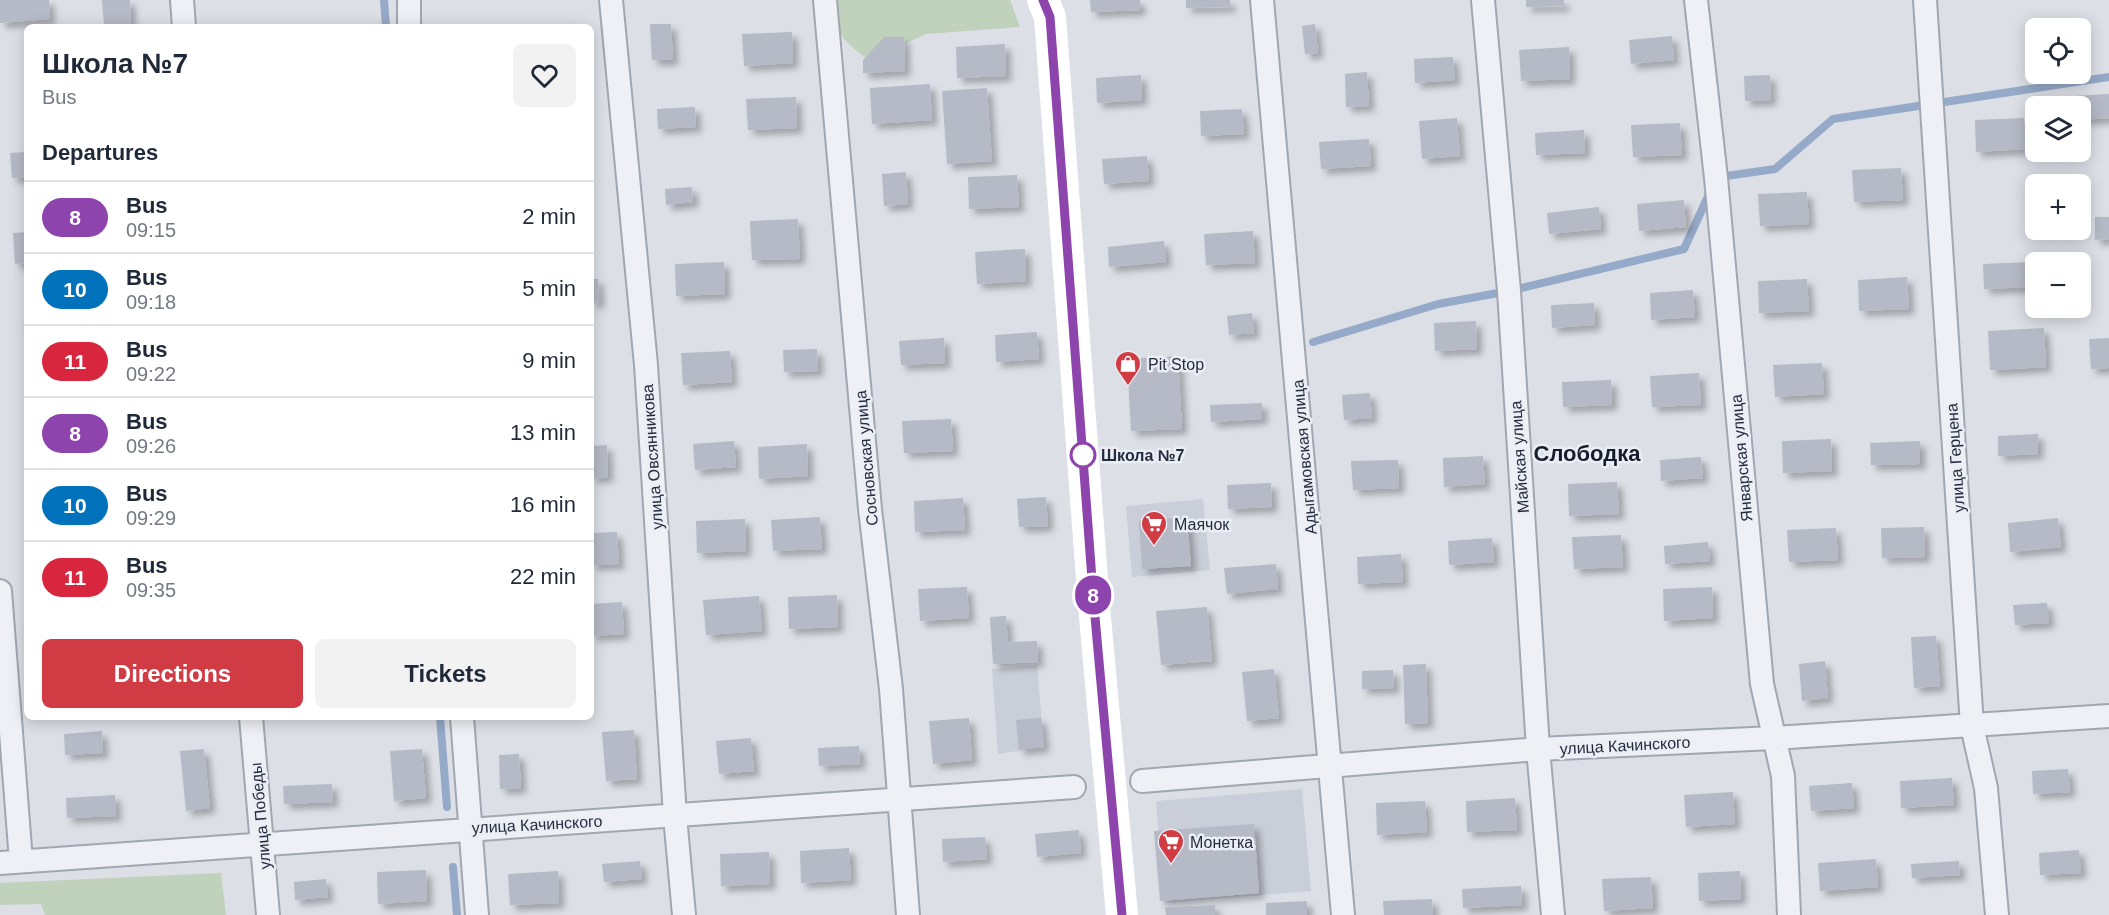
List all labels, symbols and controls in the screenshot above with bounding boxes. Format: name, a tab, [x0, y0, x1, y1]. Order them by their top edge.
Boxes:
map controls	[2025, 18, 2091, 318]
button: locate	[2025, 18, 2091, 84]
button: heart	[513, 44, 576, 107]
text: Школа №7	[42, 48, 188, 79]
text: Bus	[42, 86, 76, 108]
button: layers	[2025, 96, 2091, 162]
text: Departures	[42, 140, 158, 165]
button: +	[2025, 174, 2091, 240]
text: Bus	[126, 193, 168, 218]
text: 2 min	[522, 204, 576, 229]
text: 8	[69, 206, 81, 229]
text: 09:15	[126, 219, 176, 241]
button: −	[2025, 252, 2091, 318]
text: Bus	[126, 265, 168, 290]
text: 5 min	[522, 276, 576, 301]
text: 10	[63, 278, 87, 301]
text: 09:18	[126, 291, 176, 313]
text: Bus	[126, 337, 168, 362]
text: 9 min	[522, 348, 576, 373]
shop icon: Pit Stop	[1113, 349, 1143, 387]
text: 11	[64, 350, 86, 373]
place label: Pit Stop	[1148, 356, 1204, 373]
text: 09:22	[126, 363, 176, 385]
street label: Адыгамовская улица	[1289, 379, 1320, 535]
street label: улица Овсянникова	[639, 384, 666, 530]
street label: Сосновская улица	[852, 389, 881, 526]
street label: Январская улица	[1727, 393, 1756, 522]
street label: Майская улица	[1507, 400, 1532, 514]
street label: улица Герцена	[1943, 403, 1968, 513]
text: Bus	[126, 409, 168, 434]
text: 13 min	[510, 420, 576, 445]
text: 8	[69, 422, 81, 445]
text: 09:26	[126, 435, 176, 457]
district label: Слободка	[1534, 441, 1641, 466]
marker: Школа №7	[1070, 442, 1096, 468]
place label: Школа №7	[1101, 447, 1185, 464]
text: Bus	[126, 481, 168, 506]
text: 16 min	[510, 492, 576, 517]
text: 10	[63, 494, 87, 517]
text: 09:29	[126, 507, 176, 529]
supermarket icon: Маячок	[1139, 509, 1169, 547]
place label: Маячок	[1174, 516, 1230, 533]
text: Bus	[126, 553, 168, 578]
text: 22 min	[510, 564, 576, 589]
text: 11	[64, 566, 86, 589]
line badge: 8	[1074, 576, 1112, 614]
text: 09:35	[126, 579, 176, 601]
text: 8	[1087, 584, 1099, 607]
button: Directions	[42, 639, 303, 708]
button: Tickets	[315, 639, 576, 708]
street label: улица Качинского	[1559, 734, 1691, 757]
street label: улица Победы	[247, 762, 274, 870]
street label: улица Качинского	[471, 813, 603, 836]
supermarket icon: Монетка	[1156, 827, 1186, 865]
place label: Монетка	[1190, 834, 1253, 851]

